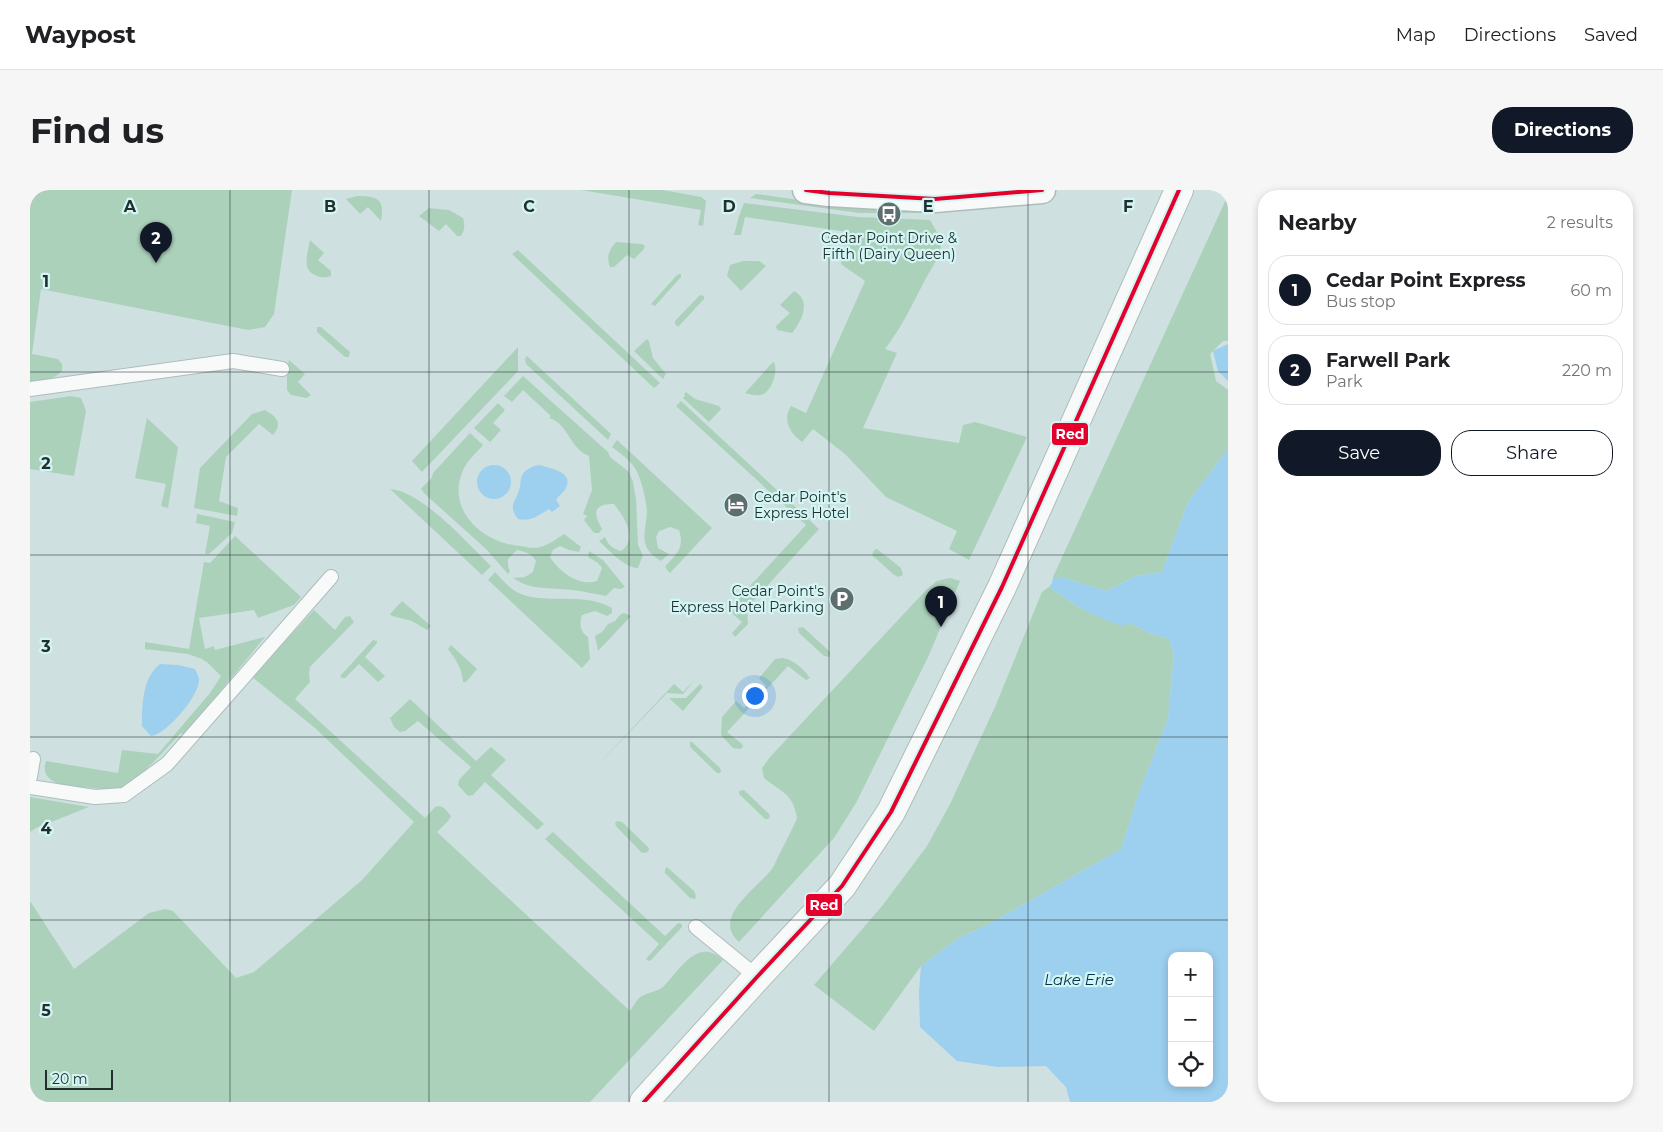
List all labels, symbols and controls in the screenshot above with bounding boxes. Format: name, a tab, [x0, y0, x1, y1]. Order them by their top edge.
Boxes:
text: Waypost	[25, 20, 136, 49]
text: Map	[1396, 24, 1436, 46]
text: Directions	[1464, 24, 1556, 46]
text: Saved	[1584, 24, 1638, 46]
button: Directions	[1492, 107, 1633, 153]
text: Find us	[30, 109, 164, 152]
text: A	[123, 197, 137, 216]
text: B	[324, 197, 336, 216]
text: C	[523, 197, 535, 216]
text: D	[722, 197, 736, 216]
text: E	[923, 197, 933, 216]
text: F	[1123, 197, 1133, 216]
bus stop icon: Cedar Point Drive & Fifth (Dairy Queen)	[876, 201, 902, 227]
text: Nearby	[1278, 210, 1357, 235]
text: 2 results	[1547, 213, 1613, 232]
pin: 2	[140, 222, 172, 263]
place label: Cedar Point Drive & Fifth (Dairy Queen)	[821, 229, 958, 263]
text: Cedar Point Express	[1326, 269, 1526, 292]
text: 1	[43, 272, 49, 291]
text: 1	[1292, 281, 1298, 300]
text: 60 m	[1570, 281, 1612, 300]
text: Bus stop	[1326, 292, 1396, 311]
text: Farwell Park	[1326, 349, 1450, 372]
text: 2	[1290, 361, 1300, 380]
text: 220 m	[1562, 361, 1612, 380]
text: Park	[1326, 372, 1363, 391]
line badge: Red	[1051, 422, 1089, 446]
text: Red	[1056, 425, 1084, 443]
button: Save	[1278, 430, 1441, 476]
button: Share	[1451, 430, 1613, 476]
text: 2	[41, 454, 51, 473]
place label: Cedar Point's Express Hotel	[754, 488, 849, 522]
hotel icon: Cedar Point's Express Hotel	[723, 492, 749, 518]
place label: Cedar Point's Express Hotel Parking	[670, 582, 824, 616]
parking icon: Cedar Point's Express Hotel Parking	[829, 586, 855, 612]
pin: 1	[925, 586, 957, 627]
text: 3	[40, 637, 51, 656]
your location	[742, 683, 768, 709]
text: 4	[40, 819, 52, 838]
line badge: Red	[805, 893, 843, 917]
text: Red	[810, 896, 838, 914]
map controls	[1168, 952, 1213, 1087]
button: +	[1168, 952, 1213, 997]
water label: Lake Erie	[1044, 970, 1114, 989]
button: −	[1168, 997, 1213, 1042]
text: 5	[41, 1001, 51, 1020]
button: locate	[1168, 1042, 1213, 1087]
scale bar	[45, 1067, 112, 1090]
text: 20 m	[52, 1070, 88, 1088]

